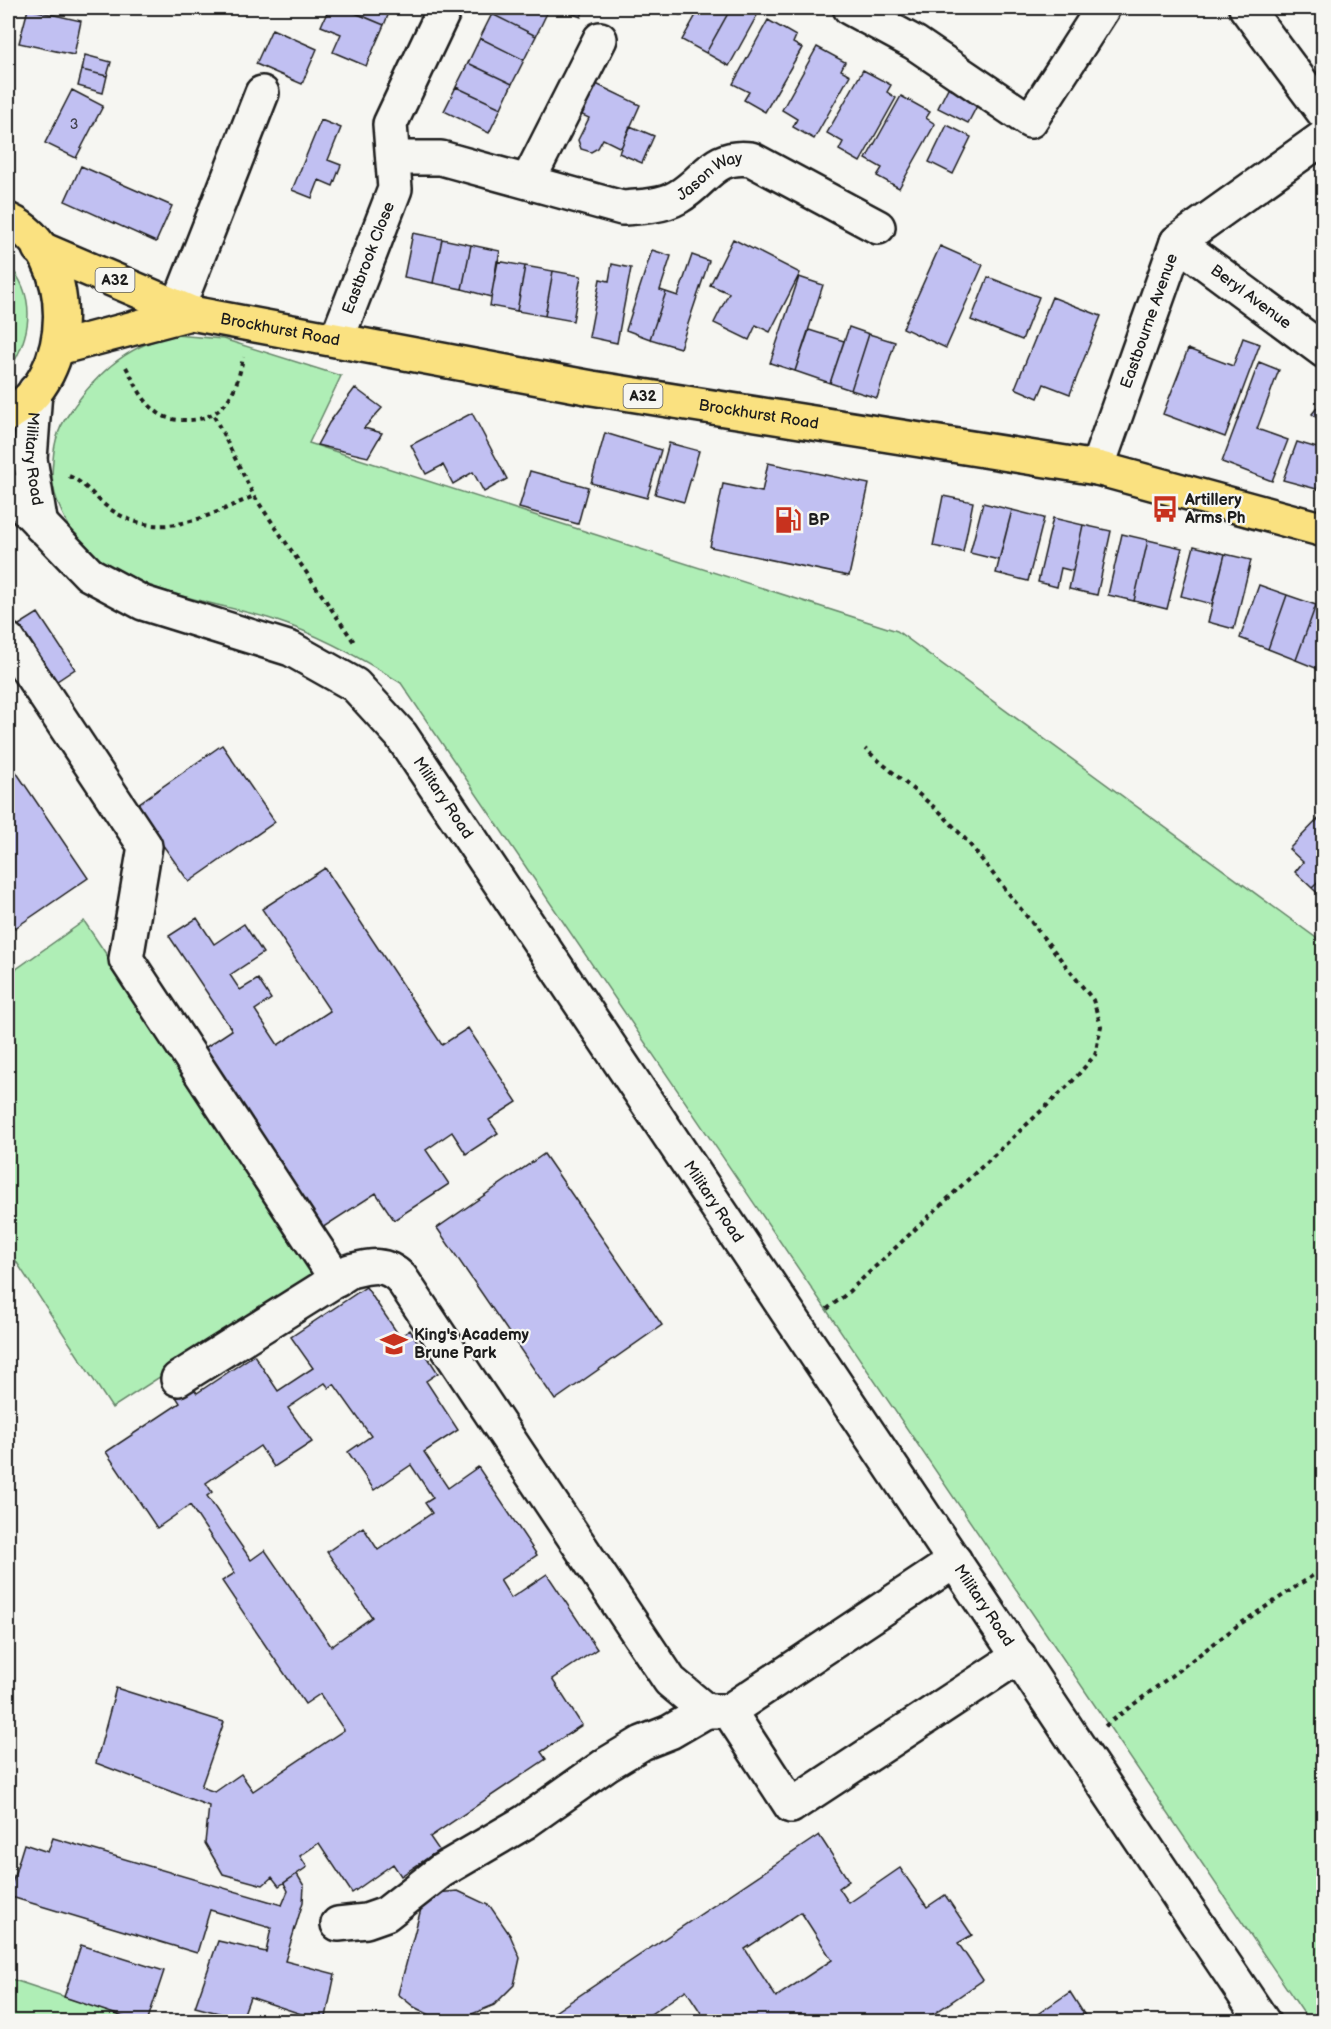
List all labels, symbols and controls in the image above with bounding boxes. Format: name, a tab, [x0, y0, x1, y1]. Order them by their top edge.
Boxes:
house number: 3	[70, 116, 78, 133]
street label: Jason Way	[673, 149, 744, 205]
street label: Eastbrook Close	[338, 199, 399, 317]
street label: Eastbourne Avenue	[1116, 250, 1182, 391]
street label: Beryl Avenue	[1207, 261, 1295, 333]
road number: A32	[96, 268, 134, 292]
street label: Brockhurst Road	[219, 309, 341, 350]
road number: A32	[624, 384, 662, 408]
street label: Brockhurst Road	[697, 396, 820, 433]
street label: Military Road	[20, 411, 47, 507]
place label: Artillery Arms Ph	[1184, 491, 1245, 528]
bus stop icon: Artillery Arms Ph	[1150, 494, 1180, 524]
fuel station icon: BP	[773, 505, 803, 535]
place label: BP	[808, 511, 829, 530]
street label: Military Road	[409, 753, 477, 842]
street label: Military Road	[679, 1157, 748, 1246]
place label: King's Academy Brune Park	[414, 1326, 530, 1363]
school or university icon: King's Academy Brune Park	[379, 1329, 409, 1359]
street label: Military Road	[950, 1561, 1018, 1650]

